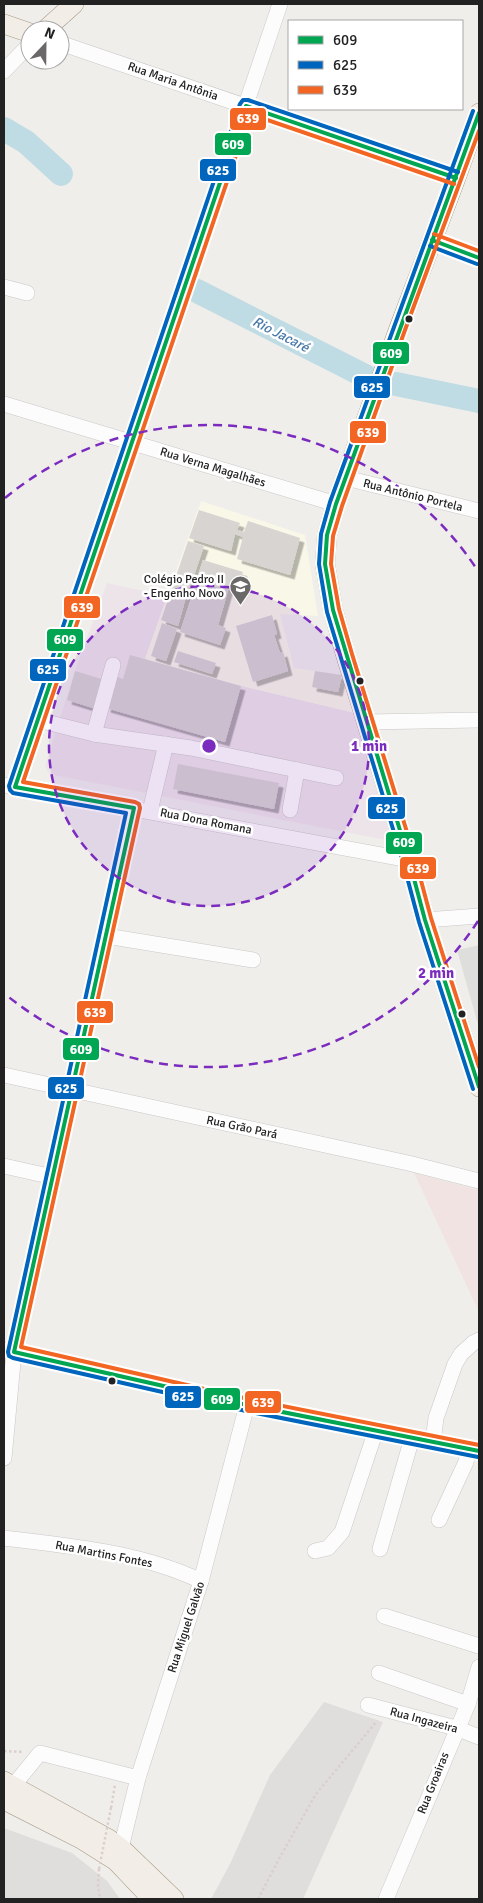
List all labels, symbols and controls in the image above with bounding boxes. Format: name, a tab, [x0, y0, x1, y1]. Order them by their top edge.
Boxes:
north arrow	[20, 20, 70, 70]
legend	[288, 20, 463, 110]
text: N	[42, 24, 57, 43]
text: 609	[333, 31, 357, 49]
text: 625	[333, 56, 357, 74]
street label: Rua Maria Antônia	[126, 59, 220, 104]
text: 639	[333, 81, 357, 99]
line badge: 639	[229, 107, 267, 131]
text: 639	[237, 110, 260, 127]
line badge: 609	[214, 132, 252, 156]
text: 609	[222, 136, 245, 153]
line badge: 625	[199, 158, 237, 182]
text: 625	[207, 162, 229, 179]
water label: Rio Jacaré	[250, 313, 313, 356]
unlabelled marker	[404, 314, 414, 324]
line badge: 609	[372, 341, 410, 365]
text: 609	[380, 345, 403, 362]
line badge: 625	[353, 375, 391, 399]
text: 625	[361, 379, 383, 396]
line badge: 639	[349, 420, 387, 444]
text: 639	[357, 424, 380, 441]
street label: Rua Verna Magalhães	[158, 444, 268, 491]
street label: Rua Antônio Portela	[361, 476, 464, 515]
place label: Colégio Pedro II - Engenho Novo	[144, 572, 224, 601]
school or university icon: Colégio Pedro II - Engenho Novo	[228, 574, 252, 605]
line badge: 639	[63, 595, 101, 619]
text: 639	[71, 599, 94, 616]
line badge: 609	[46, 628, 84, 652]
text: 609	[54, 631, 77, 648]
line badge: 625	[29, 658, 67, 682]
text: 625	[37, 661, 59, 678]
unlabelled marker	[355, 676, 365, 686]
centre of rings	[200, 737, 218, 755]
text: 1 min	[351, 737, 387, 755]
line badge: 625	[367, 796, 406, 820]
text: 625	[376, 800, 398, 817]
street label: Rua Dona Romana	[159, 805, 253, 838]
line badge: 609	[385, 831, 423, 855]
text: 609	[393, 834, 416, 851]
line badge: 639	[399, 856, 437, 880]
text: 639	[407, 860, 430, 877]
text: 2 min	[418, 964, 454, 982]
line badge: 639	[76, 1000, 114, 1024]
text: 639	[84, 1004, 107, 1021]
unlabelled marker	[457, 1009, 467, 1019]
line badge: 609	[62, 1037, 100, 1061]
text: 609	[70, 1041, 93, 1058]
line badge: 625	[47, 1076, 85, 1100]
text: 625	[55, 1080, 77, 1097]
street label: Rua Grão Pará	[205, 1113, 279, 1142]
unlabelled marker	[107, 1376, 117, 1386]
line badge: 625	[164, 1385, 202, 1409]
line badge: 609	[203, 1387, 241, 1411]
text: 625	[172, 1388, 194, 1405]
line badge: 639	[244, 1390, 282, 1414]
text: 609	[211, 1391, 234, 1408]
text: 639	[252, 1394, 275, 1411]
street label: Rua Martins Fontes	[54, 1538, 154, 1571]
street label: Rua Miguel Galvão	[165, 1580, 208, 1675]
street label: Rua Ingazeira	[388, 1704, 459, 1737]
street label: Rua Groairas	[414, 1750, 453, 1816]

